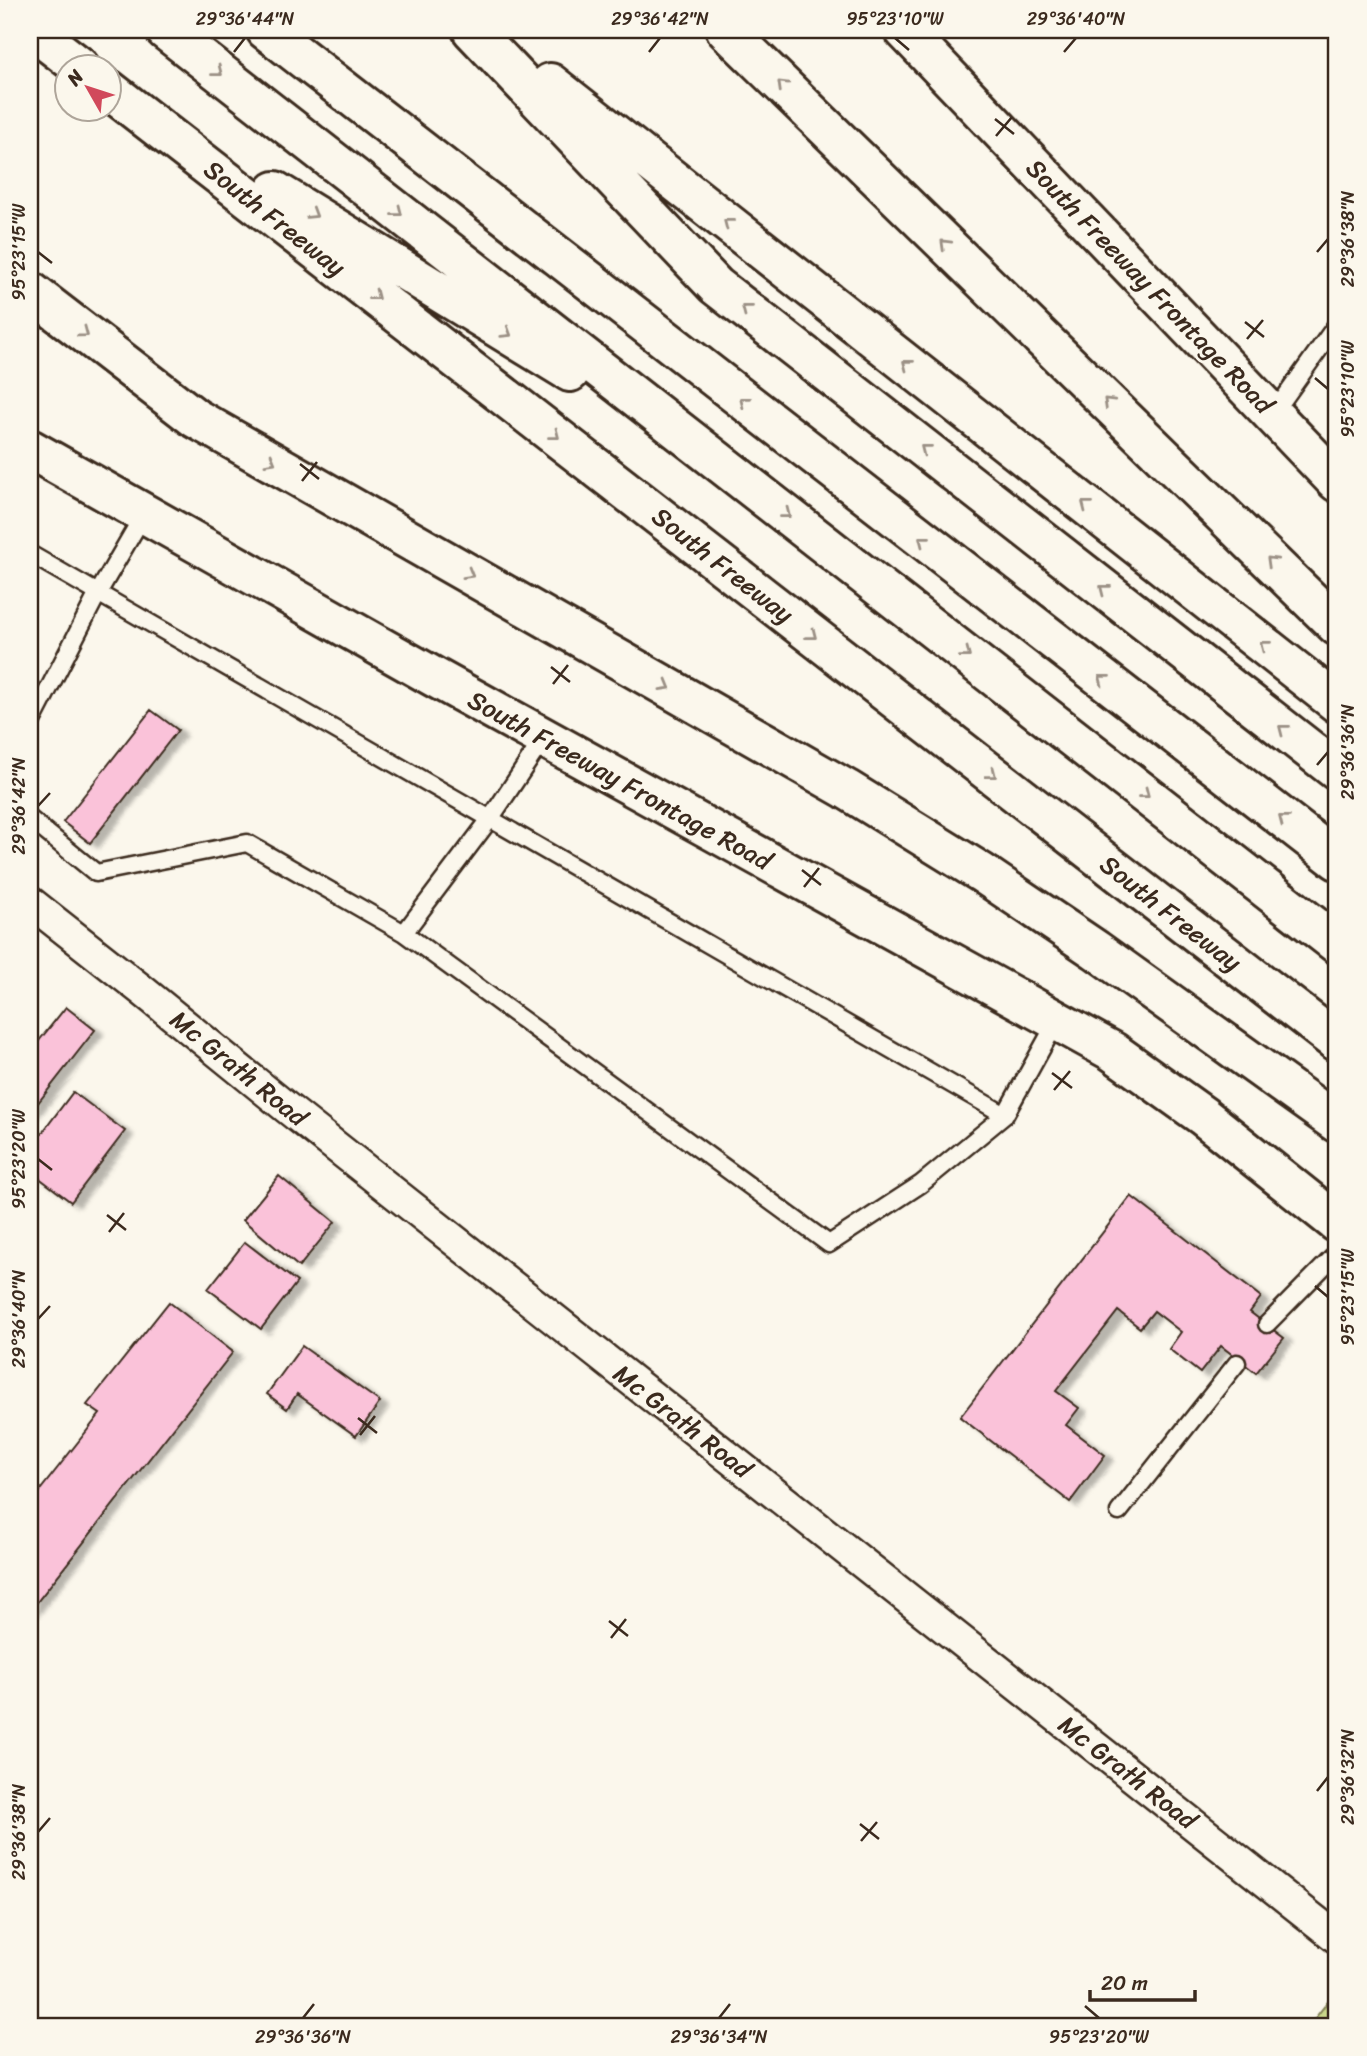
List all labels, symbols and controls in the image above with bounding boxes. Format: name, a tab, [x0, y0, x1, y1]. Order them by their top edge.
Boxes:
text: 29°36'44"N	[196, 3, 295, 35]
text: 29°36'42"N	[611, 3, 709, 35]
text: 95°23'10"W	[846, 3, 945, 35]
text: 29°36'40"N	[1027, 3, 1126, 35]
north arrow	[52, 52, 122, 122]
text: N	[58, 61, 93, 94]
one-way arrow	[211, 63, 223, 76]
one-way arrow	[777, 80, 790, 93]
street label: South Freeway	[194, 147, 357, 289]
street label: South Freeway Frontage Road	[1015, 147, 1287, 427]
text: 29°36'38"N	[1332, 190, 1364, 287]
text: 95°23'15"W	[3, 202, 35, 300]
one-way arrow	[390, 203, 403, 216]
one-way arrow	[305, 206, 318, 219]
one-way arrow	[723, 219, 736, 232]
one-way arrow	[940, 239, 953, 252]
one-way arrow	[368, 288, 380, 301]
one-way arrow	[741, 304, 753, 317]
one-way arrow	[76, 324, 89, 337]
one-way arrow	[499, 325, 512, 338]
text: 95°23'10"W	[1332, 339, 1364, 438]
one-way arrow	[902, 359, 914, 372]
one-way arrow	[739, 396, 751, 409]
one-way arrow	[1103, 398, 1116, 411]
one-way arrow	[548, 427, 560, 440]
one-way arrow	[920, 445, 932, 458]
one-way arrow	[264, 453, 277, 466]
street label: South Freeway	[642, 494, 805, 636]
one-way arrow	[1081, 500, 1093, 513]
one-way arrow	[779, 506, 791, 519]
one-way arrow	[919, 536, 931, 549]
one-way arrow	[1266, 557, 1279, 570]
one-way arrow	[461, 566, 474, 579]
one-way arrow	[1099, 585, 1112, 598]
one-way arrow	[805, 626, 817, 639]
one-way arrow	[1260, 641, 1272, 654]
one-way arrow	[958, 646, 970, 659]
one-way arrow	[1099, 675, 1111, 688]
street label: South Freeway Frontage Road	[459, 677, 783, 884]
one-way arrow	[659, 678, 672, 691]
text: 29°36'36"N	[1332, 703, 1364, 800]
one-way arrow	[1279, 725, 1291, 738]
text: 29°36'42"N	[3, 757, 35, 855]
one-way arrow	[985, 766, 997, 779]
one-way arrow	[1137, 786, 1150, 799]
one-way arrow	[1279, 814, 1291, 827]
street label: South Freeway	[1090, 842, 1253, 984]
street label: Mc Grath Road	[160, 998, 320, 1140]
text: 95°23'20"W	[3, 1108, 35, 1209]
text: 95°23'15"W	[1332, 1247, 1364, 1345]
text: 29°36'40"N	[3, 1269, 35, 1368]
street label: Mc Grath Road	[603, 1351, 765, 1492]
street label: Mc Grath Road	[1048, 1702, 1210, 1843]
text: 29°36'32"N	[1332, 1728, 1364, 1825]
text: 29°36'38"N	[3, 1783, 35, 1880]
scale bar	[1090, 1958, 1196, 2002]
text: 20 m	[1101, 1964, 1148, 2002]
text: 29°36'36"N	[255, 2021, 352, 2053]
text: 29°36'34"N	[670, 2021, 768, 2053]
text: 95°23'20"W	[1049, 2021, 1150, 2053]

